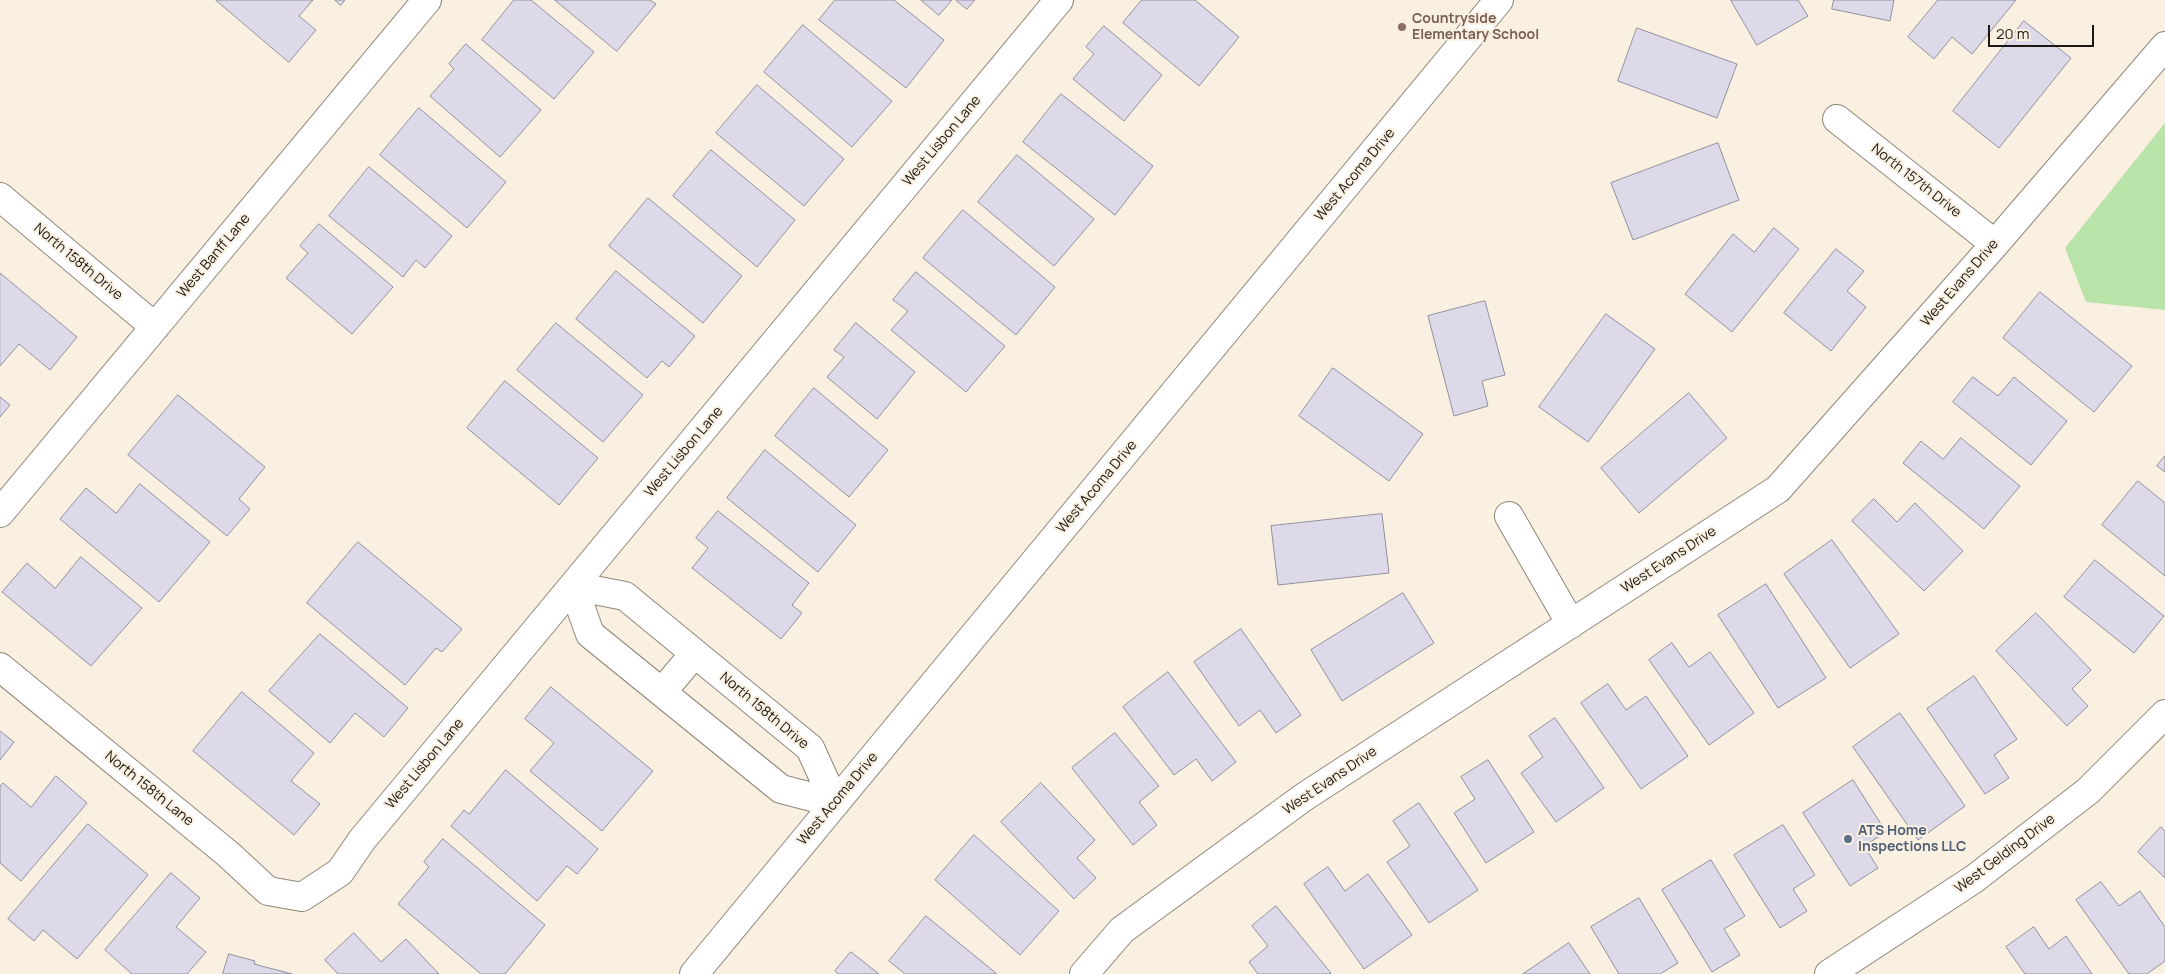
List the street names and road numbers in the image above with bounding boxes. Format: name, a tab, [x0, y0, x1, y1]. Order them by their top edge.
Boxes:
street label: West Lisbon Lane	[899, 92, 985, 190]
street label: West Acoma Drive	[1311, 125, 1399, 225]
street label: North 157th Drive	[1868, 141, 1964, 221]
street label: West Banff Lane	[174, 211, 254, 301]
street label: North 158th Drive	[30, 220, 126, 304]
street label: West Evans Drive	[1918, 236, 2002, 330]
street label: West Lisbon Lane	[641, 403, 727, 501]
street label: West Acoma Drive	[1053, 437, 1141, 537]
street label: West Evans Drive	[1618, 523, 1720, 597]
street label: North 158th Drive	[716, 669, 812, 753]
street label: West Lisbon Lane	[382, 715, 468, 813]
street label: West Evans Drive	[1280, 743, 1380, 819]
street label: North 158th Lane	[101, 748, 197, 830]
street label: West Acoma Drive	[794, 749, 882, 849]
street label: West Gelding Drive	[1952, 811, 2058, 897]

